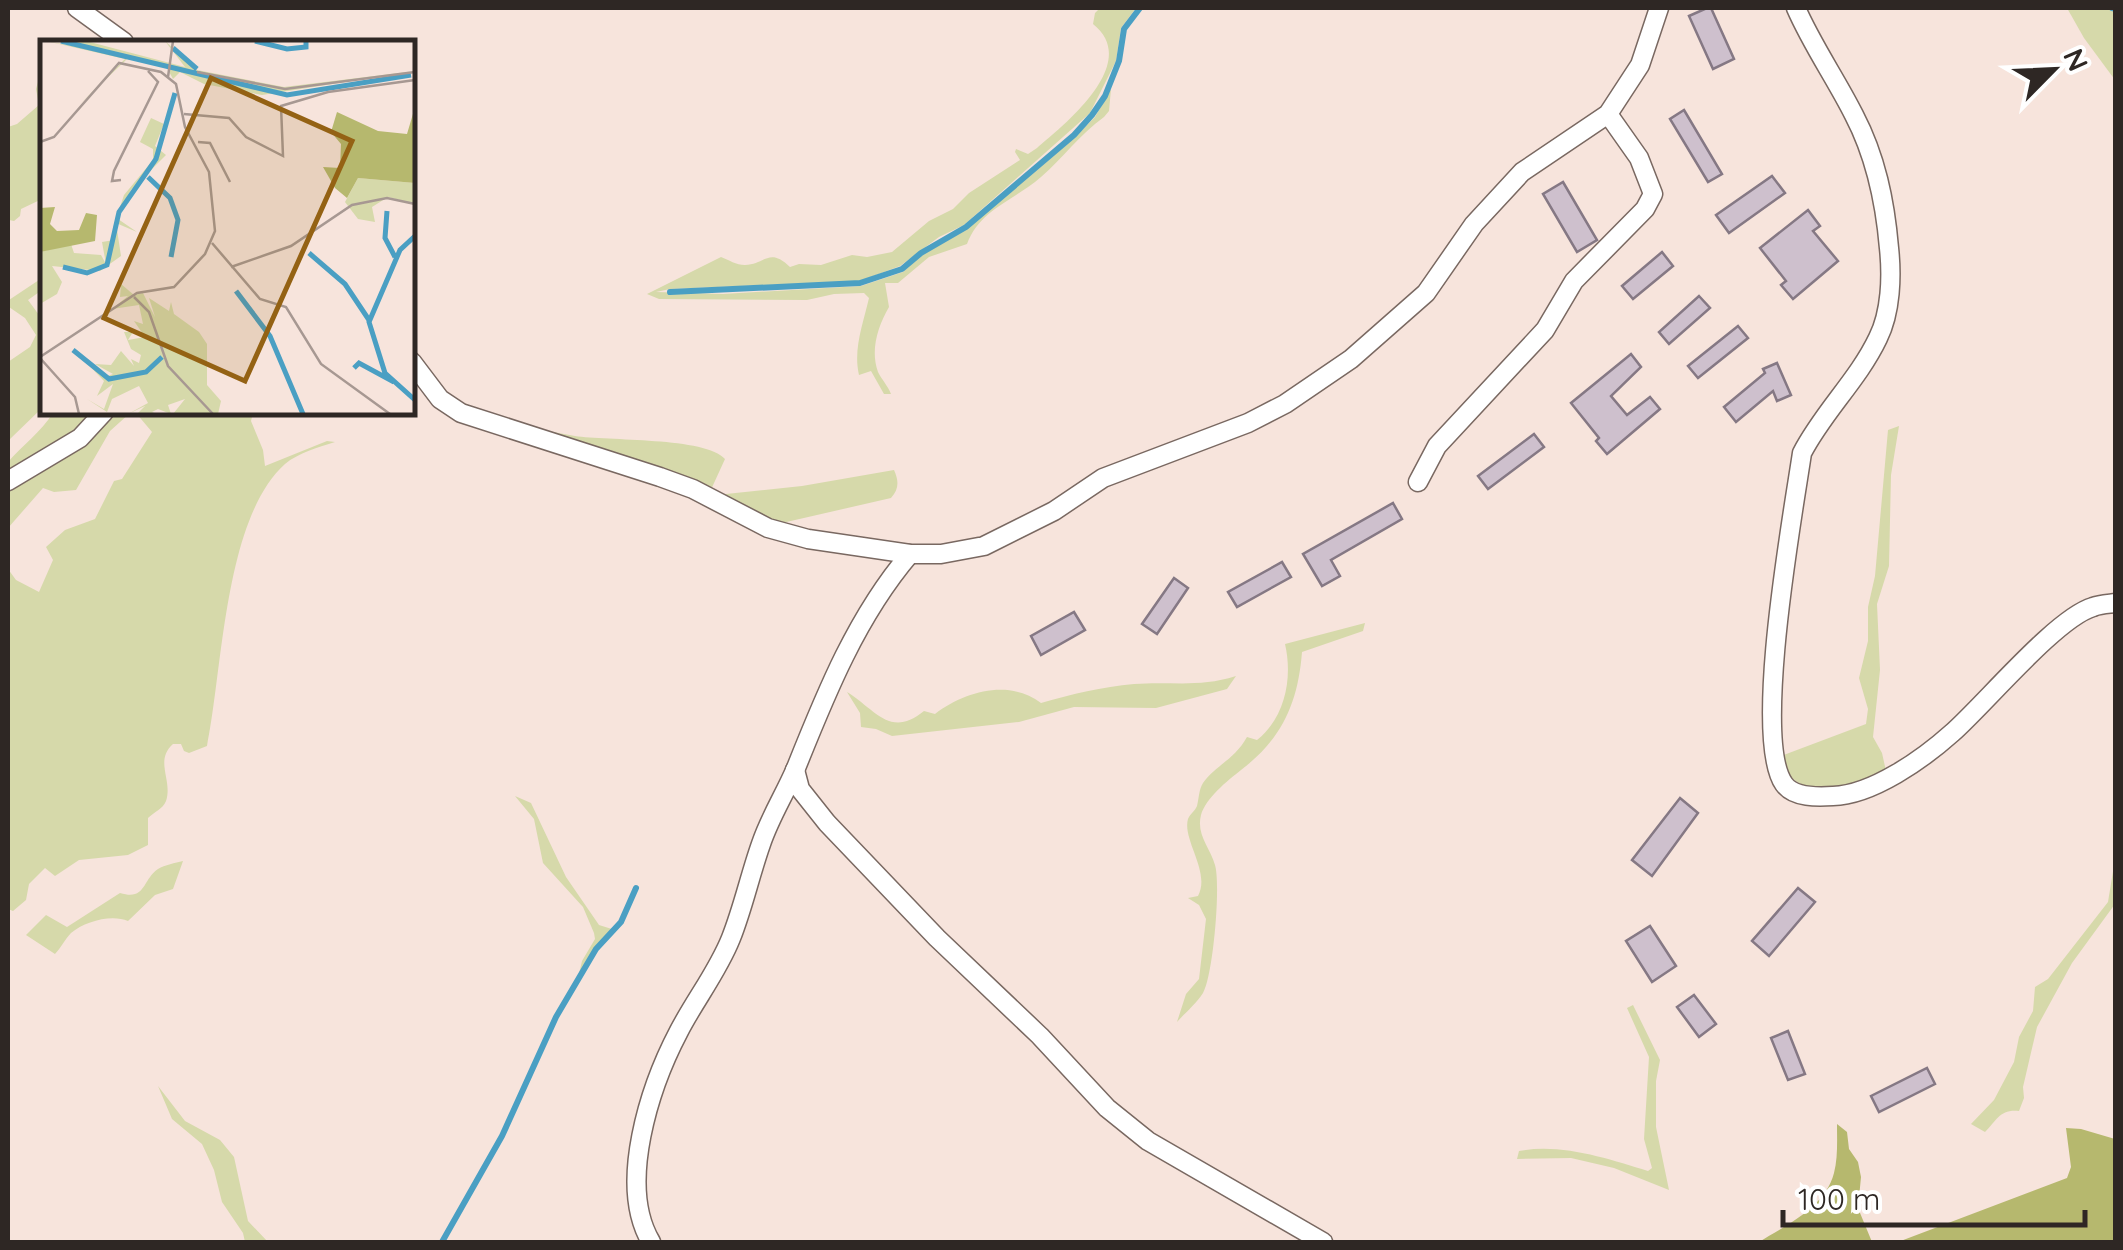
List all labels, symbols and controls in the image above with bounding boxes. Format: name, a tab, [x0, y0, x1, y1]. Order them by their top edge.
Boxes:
north arrow	[2003, 20, 2103, 120]
inset map	[40, 40, 415, 415]
text: N	[2056, 43, 2096, 76]
scale bar	[1783, 1165, 2086, 1227]
text: 100 m	[1798, 1180, 1880, 1218]

